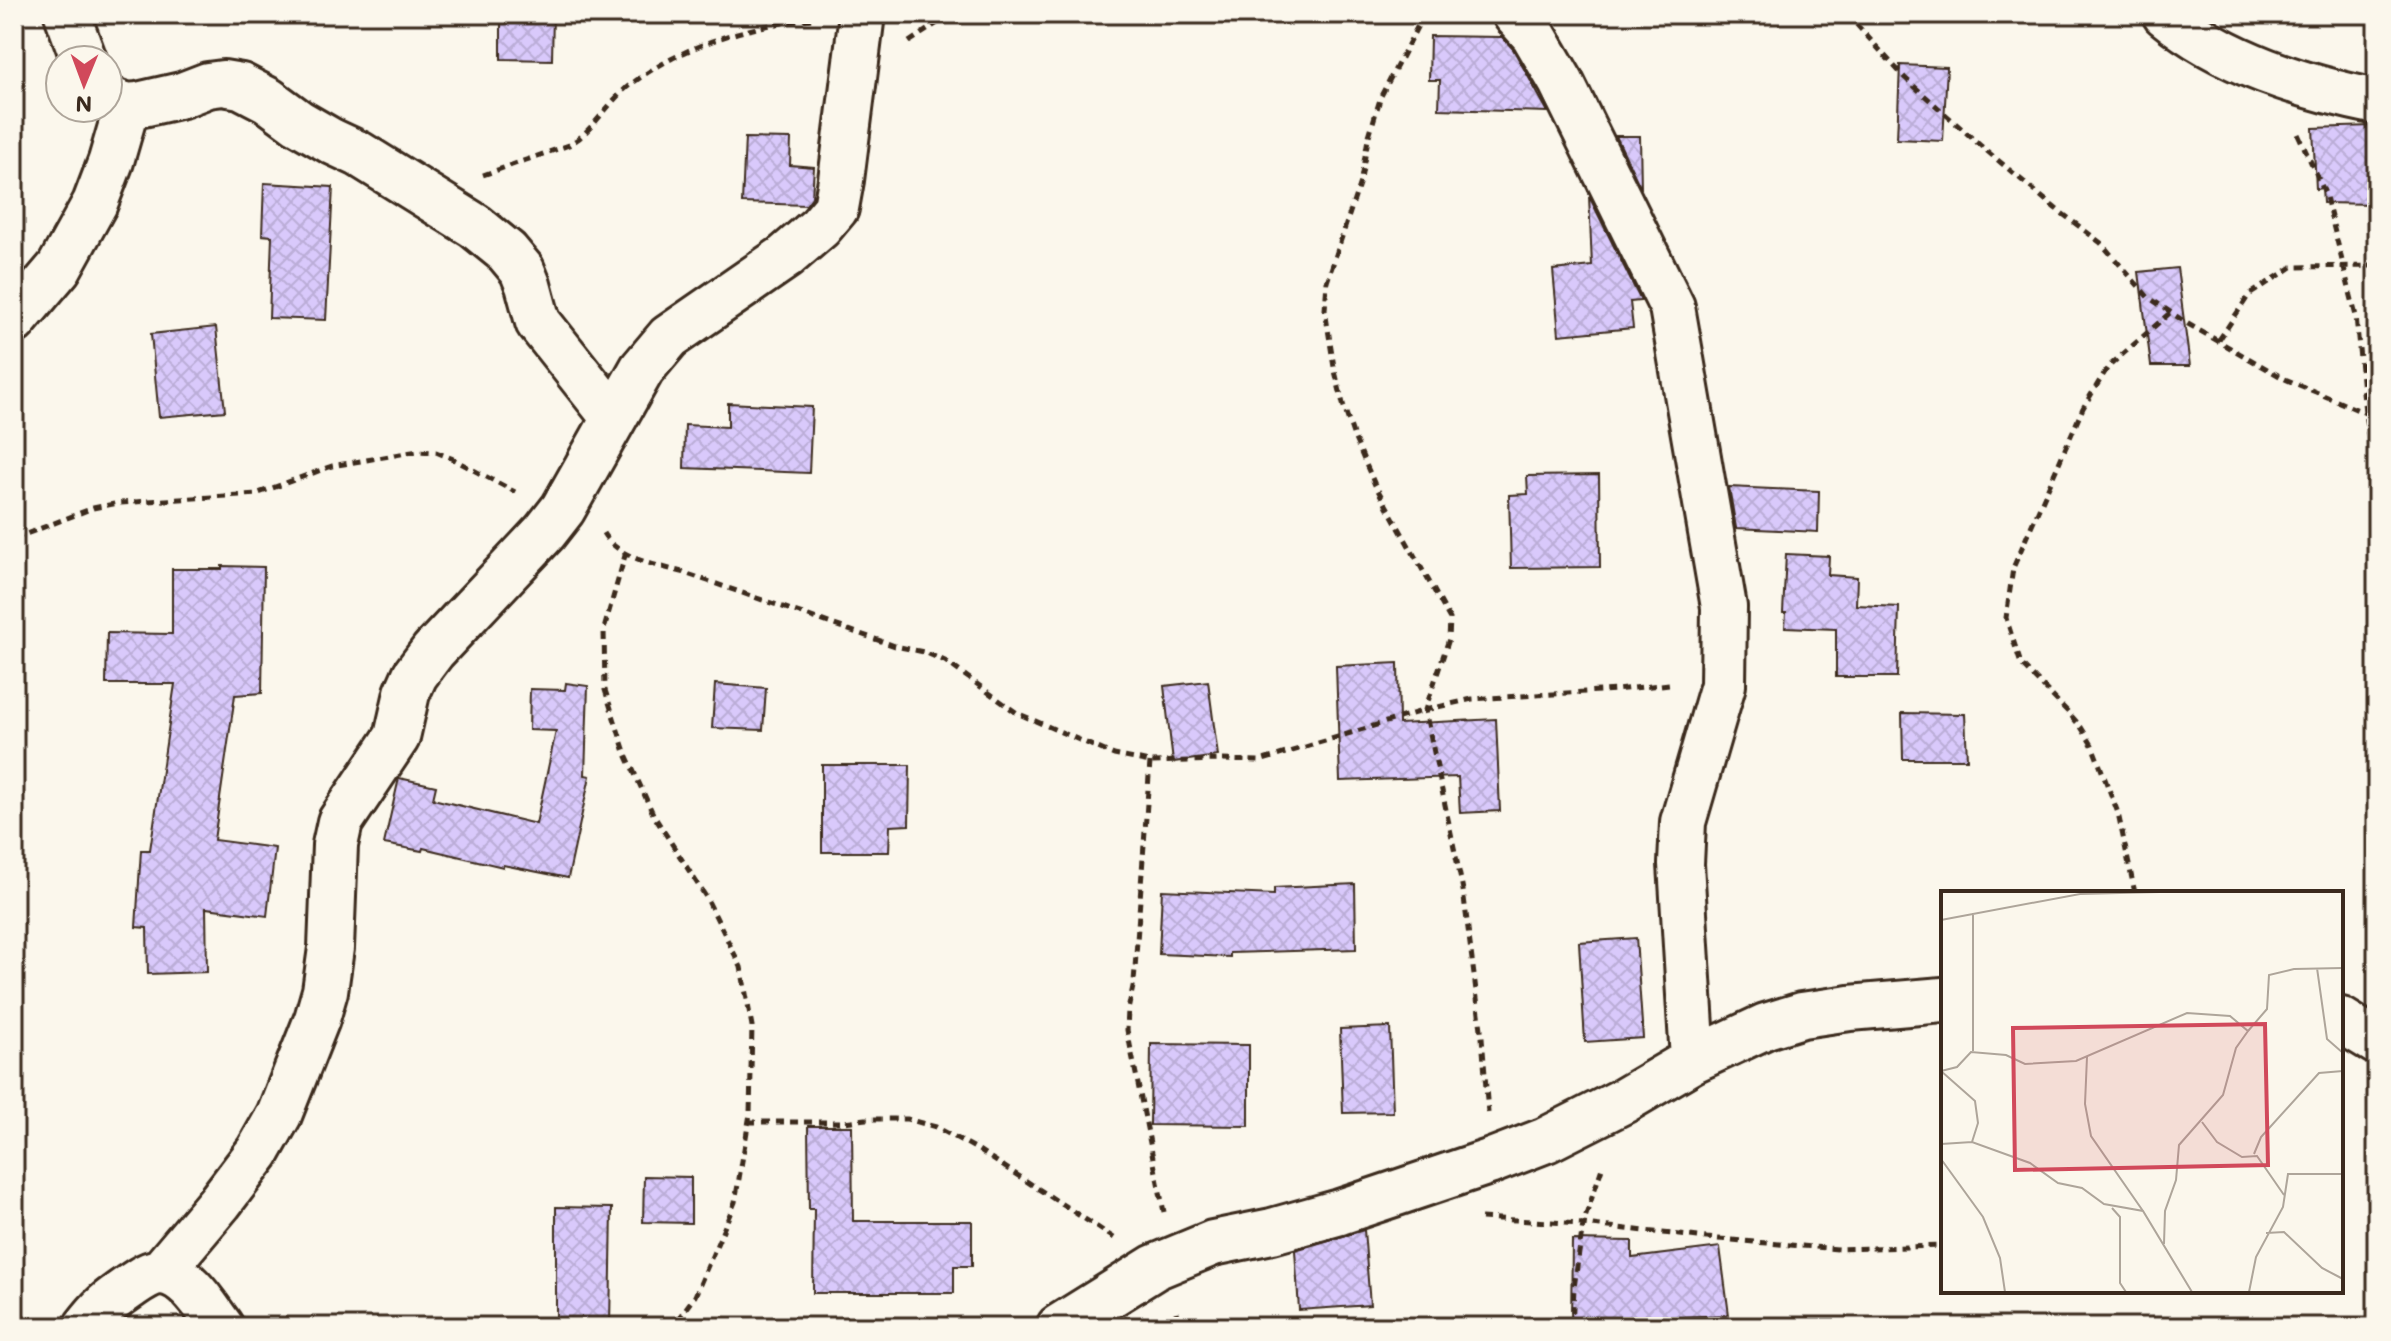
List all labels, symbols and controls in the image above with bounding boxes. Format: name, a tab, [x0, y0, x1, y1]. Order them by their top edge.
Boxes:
north arrow	[44, 44, 124, 124]
text: N	[75, 90, 92, 119]
inset map	[1941, 891, 2343, 1293]

